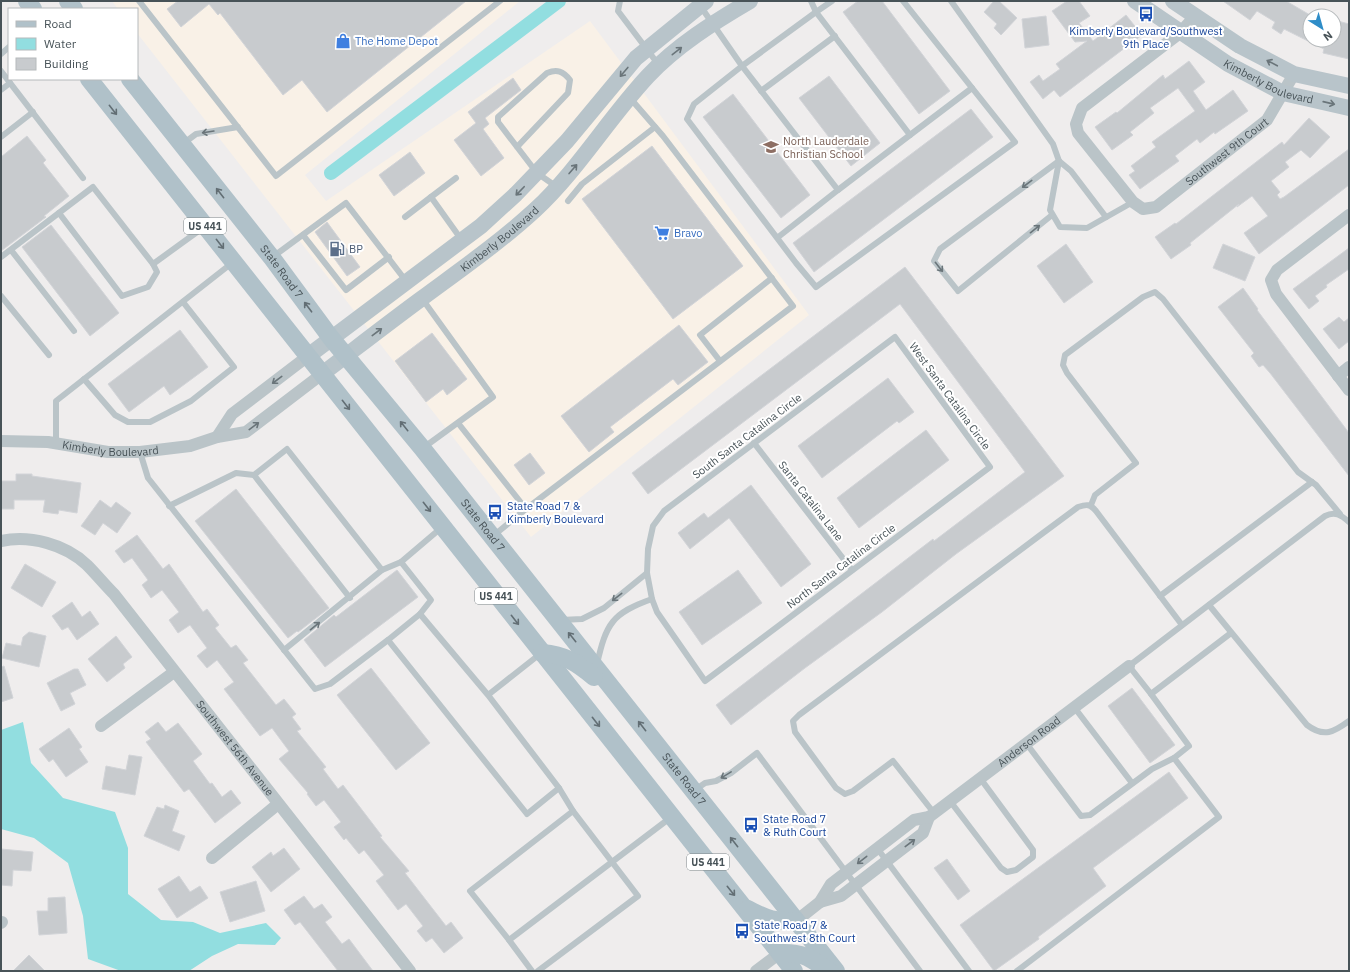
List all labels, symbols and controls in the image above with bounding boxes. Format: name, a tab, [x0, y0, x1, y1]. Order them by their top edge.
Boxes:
bus stop icon: Kimberly Boulevard/Southwest 9th Place	[1137, 5, 1155, 23]
legend	[8, 8, 138, 80]
north arrow	[1302, 8, 1342, 48]
text: Road	[44, 16, 72, 31]
place label: Kimberly Boulevard/Southwest 9th Place	[1069, 24, 1223, 51]
text: N	[1321, 28, 1335, 44]
shop icon: The Home Depot	[334, 32, 352, 50]
place label: The Home Depot	[355, 34, 438, 48]
text: Water	[44, 36, 77, 51]
one-way arrow	[672, 46, 683, 55]
text: Building	[44, 56, 89, 71]
street label: Kimberly Boulevard	[1221, 56, 1315, 107]
one-way arrow	[1266, 59, 1278, 66]
one-way arrow	[620, 67, 629, 77]
one-way arrow	[1322, 100, 1335, 108]
one-way arrow	[109, 104, 117, 115]
street label: Southwest 9th Court	[1183, 115, 1271, 188]
one-way arrow	[202, 128, 215, 136]
place label: North Lauderdale Christian School	[783, 134, 869, 161]
school or university icon: North Lauderdale Christian School	[762, 138, 780, 156]
one-way arrow	[569, 164, 578, 174]
one-way arrow	[1022, 180, 1033, 188]
one-way arrow	[516, 185, 525, 195]
one-way arrow	[216, 187, 224, 198]
street label: Kimberly Boulevard	[457, 203, 542, 275]
road number: US 441	[184, 218, 226, 234]
supermarket icon: Bravo	[653, 224, 671, 242]
one-way arrow	[1030, 225, 1041, 233]
place label: Bravo	[674, 226, 702, 240]
one-way arrow	[215, 239, 224, 250]
fuel station icon: BP	[328, 240, 346, 258]
street label: State Road 7	[257, 242, 306, 301]
place label: BP	[349, 242, 363, 256]
one-way arrow	[934, 262, 943, 273]
one-way arrow	[304, 301, 312, 312]
one-way arrow	[371, 328, 382, 336]
street label: West Santa Catalina Circle	[906, 340, 994, 452]
one-way arrow	[272, 376, 283, 384]
street label: South Santa Catalina Circle	[690, 390, 804, 482]
one-way arrow	[342, 399, 350, 410]
one-way arrow	[399, 420, 408, 431]
one-way arrow	[248, 422, 259, 430]
street label: Kimberly Boulevard	[61, 437, 159, 459]
street label: Santa Catalina Lane	[775, 458, 847, 544]
street label: State Road 7	[458, 496, 508, 554]
place label: State Road 7 & Kimberly Boulevard	[507, 499, 604, 526]
one-way arrow	[422, 501, 431, 512]
bus stop icon: State Road 7 & Kimberly Boulevard	[486, 503, 504, 521]
street label: North Santa Catalina Circle	[784, 521, 898, 611]
road number: US 441	[475, 588, 517, 604]
one-way arrow	[611, 593, 622, 602]
one-way arrow	[511, 615, 520, 626]
one-way arrow	[309, 622, 320, 630]
one-way arrow	[568, 632, 576, 643]
street label: Southwest 56th Avenue	[193, 697, 277, 799]
street label: Anderson Road	[995, 713, 1063, 770]
one-way arrow	[591, 717, 600, 727]
one-way arrow	[638, 721, 646, 732]
street label: State Road 7	[659, 750, 709, 808]
one-way arrow	[721, 772, 733, 780]
place label: State Road 7 & Ruth Court	[763, 812, 827, 839]
bus stop icon: State Road 7 & Ruth Court	[742, 816, 760, 834]
one-way arrow	[730, 837, 738, 848]
one-way arrow	[905, 839, 916, 847]
road number: US 441	[687, 854, 729, 870]
one-way arrow	[857, 855, 868, 864]
one-way arrow	[727, 885, 736, 896]
place label: State Road 7 & Southwest 8th Court	[754, 918, 856, 945]
bus stop icon: State Road 7 & Southwest 8th Court	[733, 922, 751, 940]

